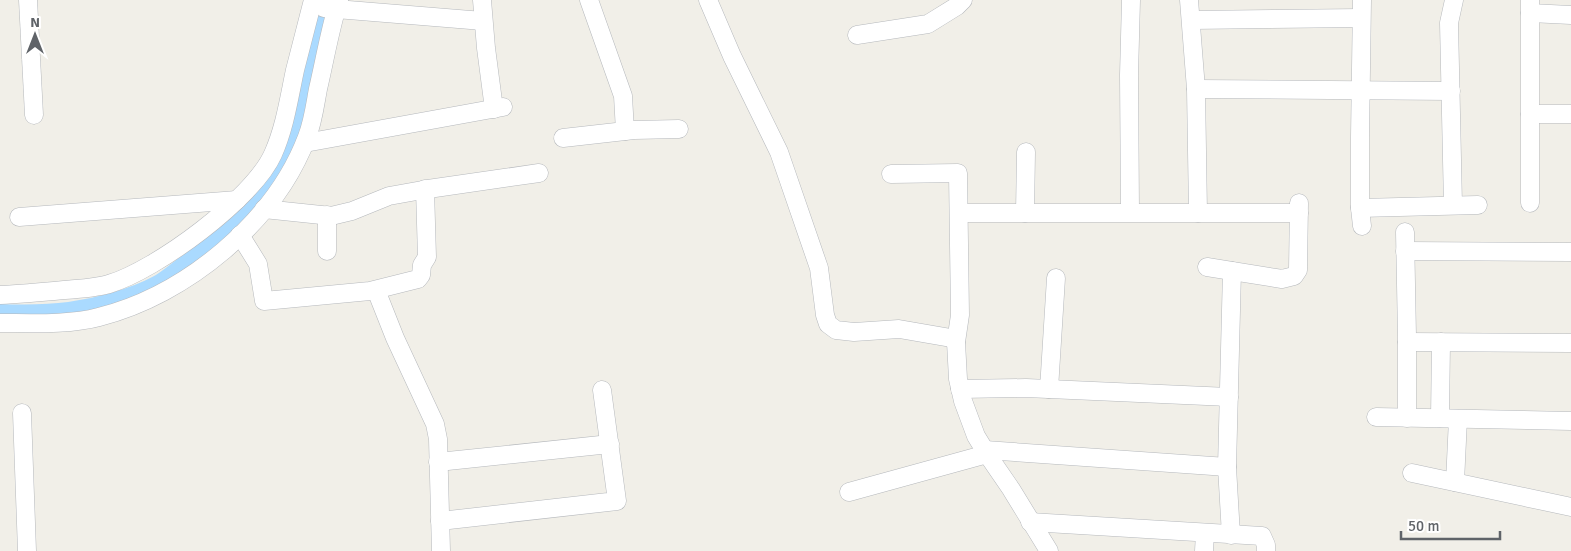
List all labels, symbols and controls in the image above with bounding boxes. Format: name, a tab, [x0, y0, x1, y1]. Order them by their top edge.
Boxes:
north arrow	[10, 10, 60, 60]
text: N	[30, 14, 40, 31]
scale bar	[1401, 508, 1500, 540]
text: 50 m	[1408, 517, 1439, 535]

